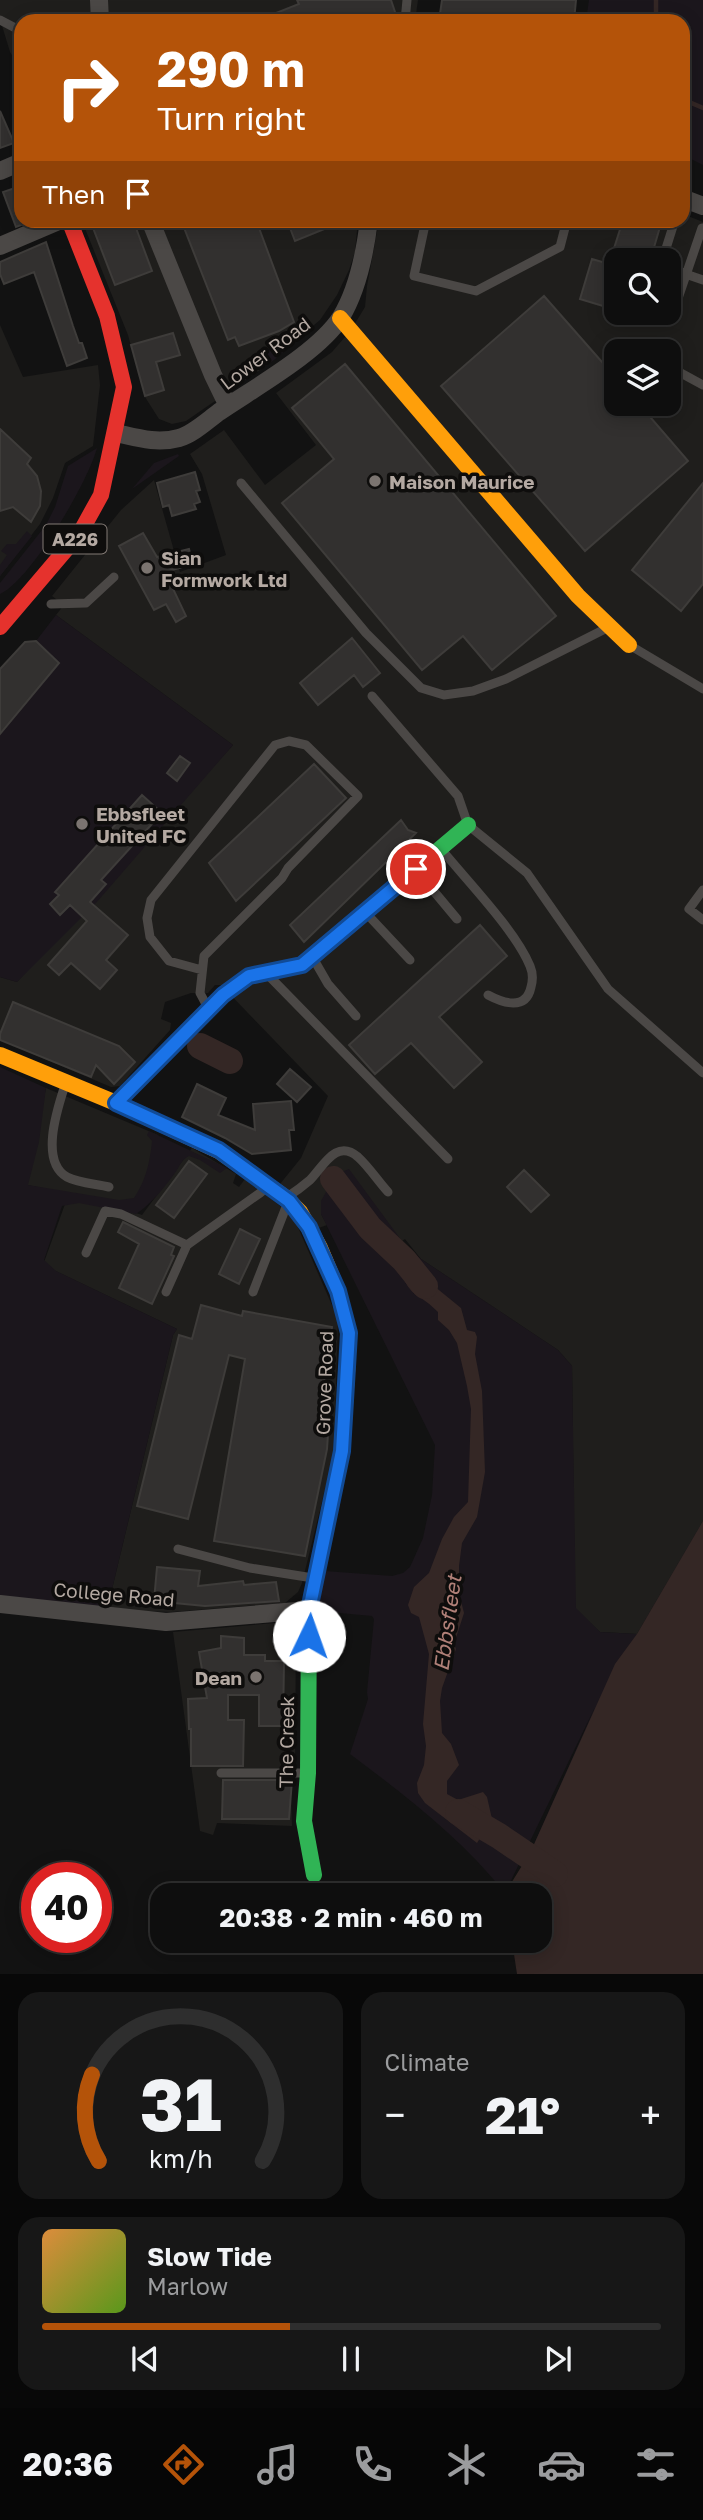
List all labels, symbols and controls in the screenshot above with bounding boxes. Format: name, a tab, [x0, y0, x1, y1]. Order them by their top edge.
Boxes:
text: 290 m	[157, 39, 305, 98]
icon: right	[42, 42, 133, 133]
text: Turn right	[157, 99, 306, 137]
icon: arrive	[119, 175, 157, 213]
text: Then	[42, 179, 105, 210]
map controls	[604, 248, 681, 416]
button: search	[604, 248, 681, 325]
street label: Lower Road	[215, 312, 315, 394]
button: layers	[604, 339, 681, 416]
place label: Maison Maurice	[389, 470, 534, 493]
marker: Maison Maurice	[367, 473, 383, 489]
road number: A226	[43, 524, 106, 554]
place label: Sian Formwork Ltd	[161, 546, 287, 591]
marker: Sian Formwork Ltd	[139, 560, 155, 576]
place label: Ebbsfleet United FC	[96, 802, 187, 847]
marker: Ebbsfleet United FC	[74, 816, 90, 832]
pin	[386, 839, 446, 899]
icon: arrive	[397, 850, 435, 888]
street label: Grove Road	[311, 1331, 337, 1435]
water label: Ebbsfleet	[427, 1571, 467, 1673]
street label: College Road	[53, 1577, 175, 1611]
position arrow	[272, 1599, 346, 1673]
place label: Dean	[195, 1666, 242, 1689]
marker: Dean	[248, 1669, 264, 1685]
street label: The Creek	[274, 1695, 298, 1788]
speed limit sign: 40	[21, 1862, 112, 1953]
text: 20:38 · 2 min · 460 m	[219, 1902, 483, 1933]
text: Climate	[385, 2048, 469, 2076]
text: 31	[139, 2061, 221, 2148]
text: 21°	[485, 2083, 560, 2145]
text: −	[385, 2092, 405, 2137]
text: +	[640, 2092, 661, 2137]
text: km/h	[148, 2143, 212, 2174]
text: Slow Tide	[147, 2241, 272, 2272]
text: Marlow	[147, 2272, 228, 2300]
icon: previous	[126, 2340, 164, 2378]
icon: pause	[332, 2340, 370, 2378]
icon: next	[539, 2340, 577, 2378]
icon: directions	[159, 2440, 208, 2489]
icon: music	[253, 2440, 302, 2489]
icon: phone	[348, 2440, 397, 2489]
icon: climate	[442, 2440, 491, 2489]
icon: car	[537, 2440, 586, 2489]
icon: filters	[631, 2440, 680, 2489]
text: 20:36	[23, 2445, 113, 2483]

